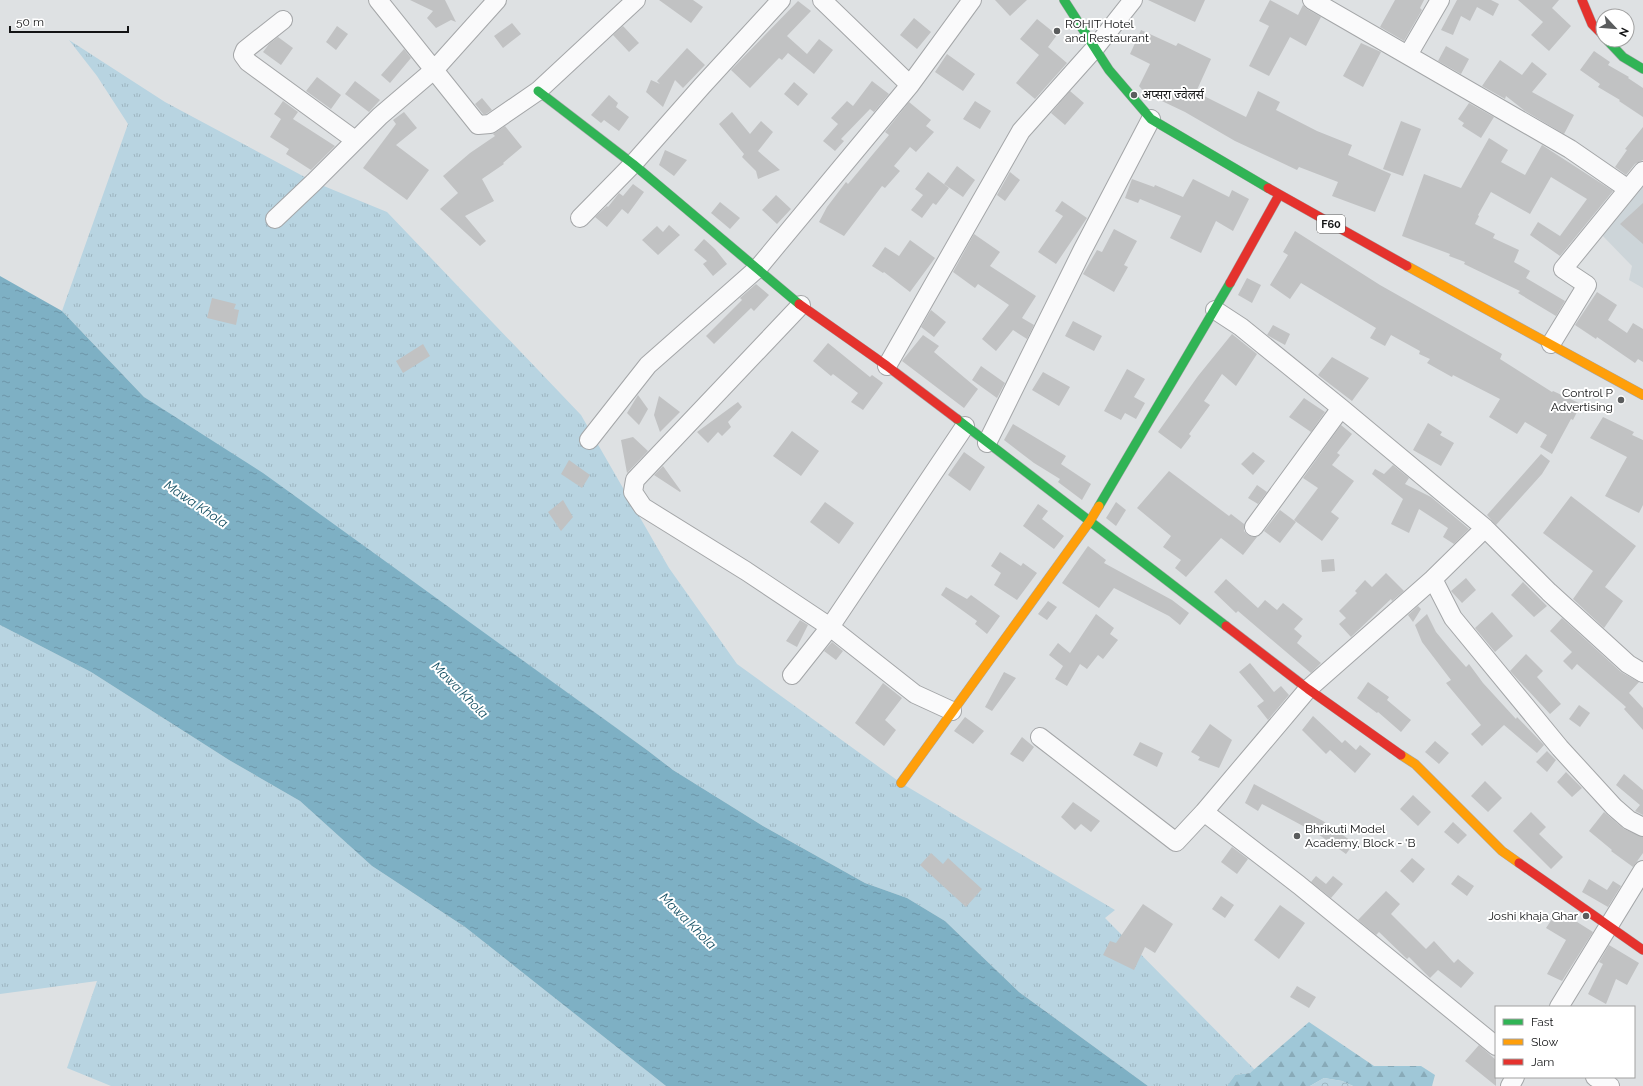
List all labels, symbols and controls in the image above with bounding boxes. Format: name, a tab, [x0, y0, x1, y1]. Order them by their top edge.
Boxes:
scale bar	[10, 8, 128, 34]
north arrow	[1595, 8, 1635, 48]
text: 50 m	[16, 15, 44, 29]
place label: ROHIT Hotel and Restaurant	[1065, 17, 1149, 45]
marker: ROHIT Hotel and Restaurant	[1052, 26, 1062, 36]
text: N	[1616, 26, 1631, 39]
place label: अप्सरा ज्वेलर्स	[1142, 87, 1205, 102]
marker: अप्सरा ज्वेलर्स	[1129, 90, 1139, 100]
road number: F60	[1317, 215, 1345, 233]
place label: Control P Advertising	[1551, 386, 1614, 414]
marker: Control P Advertising	[1616, 395, 1626, 405]
water label: Mawa Khola	[161, 477, 231, 531]
water label: Mawa Khola	[429, 659, 491, 721]
place label: Bhrikuti Model Academy, Block - 'B	[1305, 822, 1415, 850]
marker: Bhrikuti Model Academy, Block - 'B	[1292, 831, 1302, 841]
water label: Mawa Khola	[657, 890, 719, 952]
place label: Joshi khaja Ghar	[1488, 909, 1579, 923]
marker: Joshi khaja Ghar	[1581, 911, 1591, 921]
legend	[1495, 1006, 1635, 1078]
text: Fast	[1531, 1015, 1554, 1029]
text: Slow	[1531, 1035, 1558, 1049]
text: Jam	[1531, 1055, 1554, 1069]

